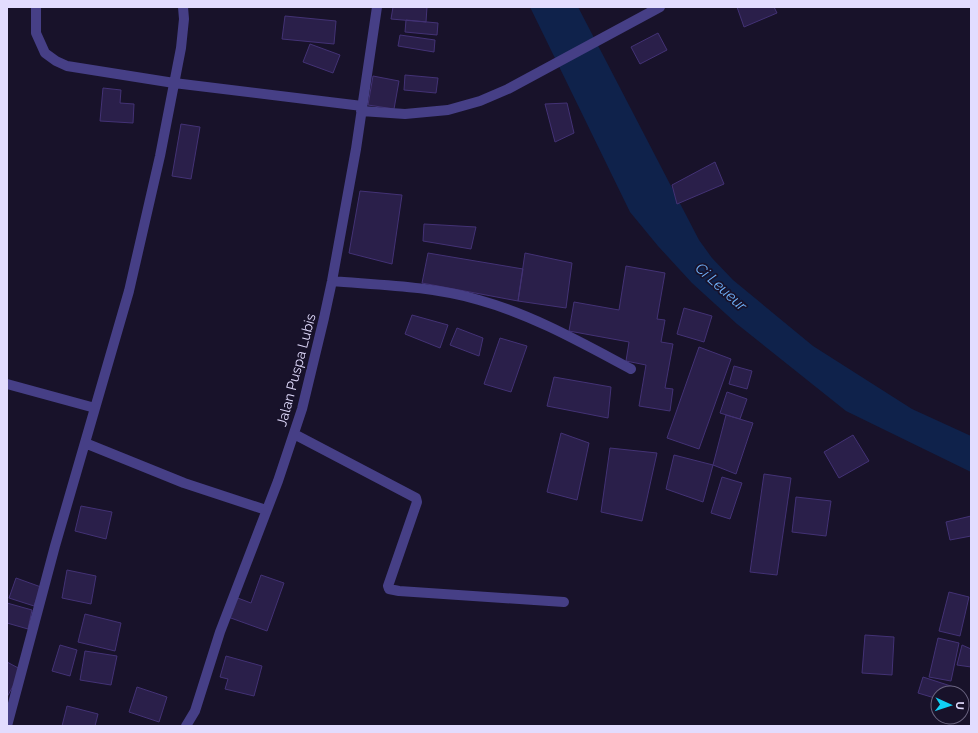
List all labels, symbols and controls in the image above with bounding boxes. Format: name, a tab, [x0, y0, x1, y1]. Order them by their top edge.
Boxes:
water label: Ci Leueur	[692, 259, 751, 315]
street label: Jalan Puspa Lubis	[273, 312, 319, 428]
north arrow	[930, 685, 970, 725]
text: U	[953, 701, 966, 710]

